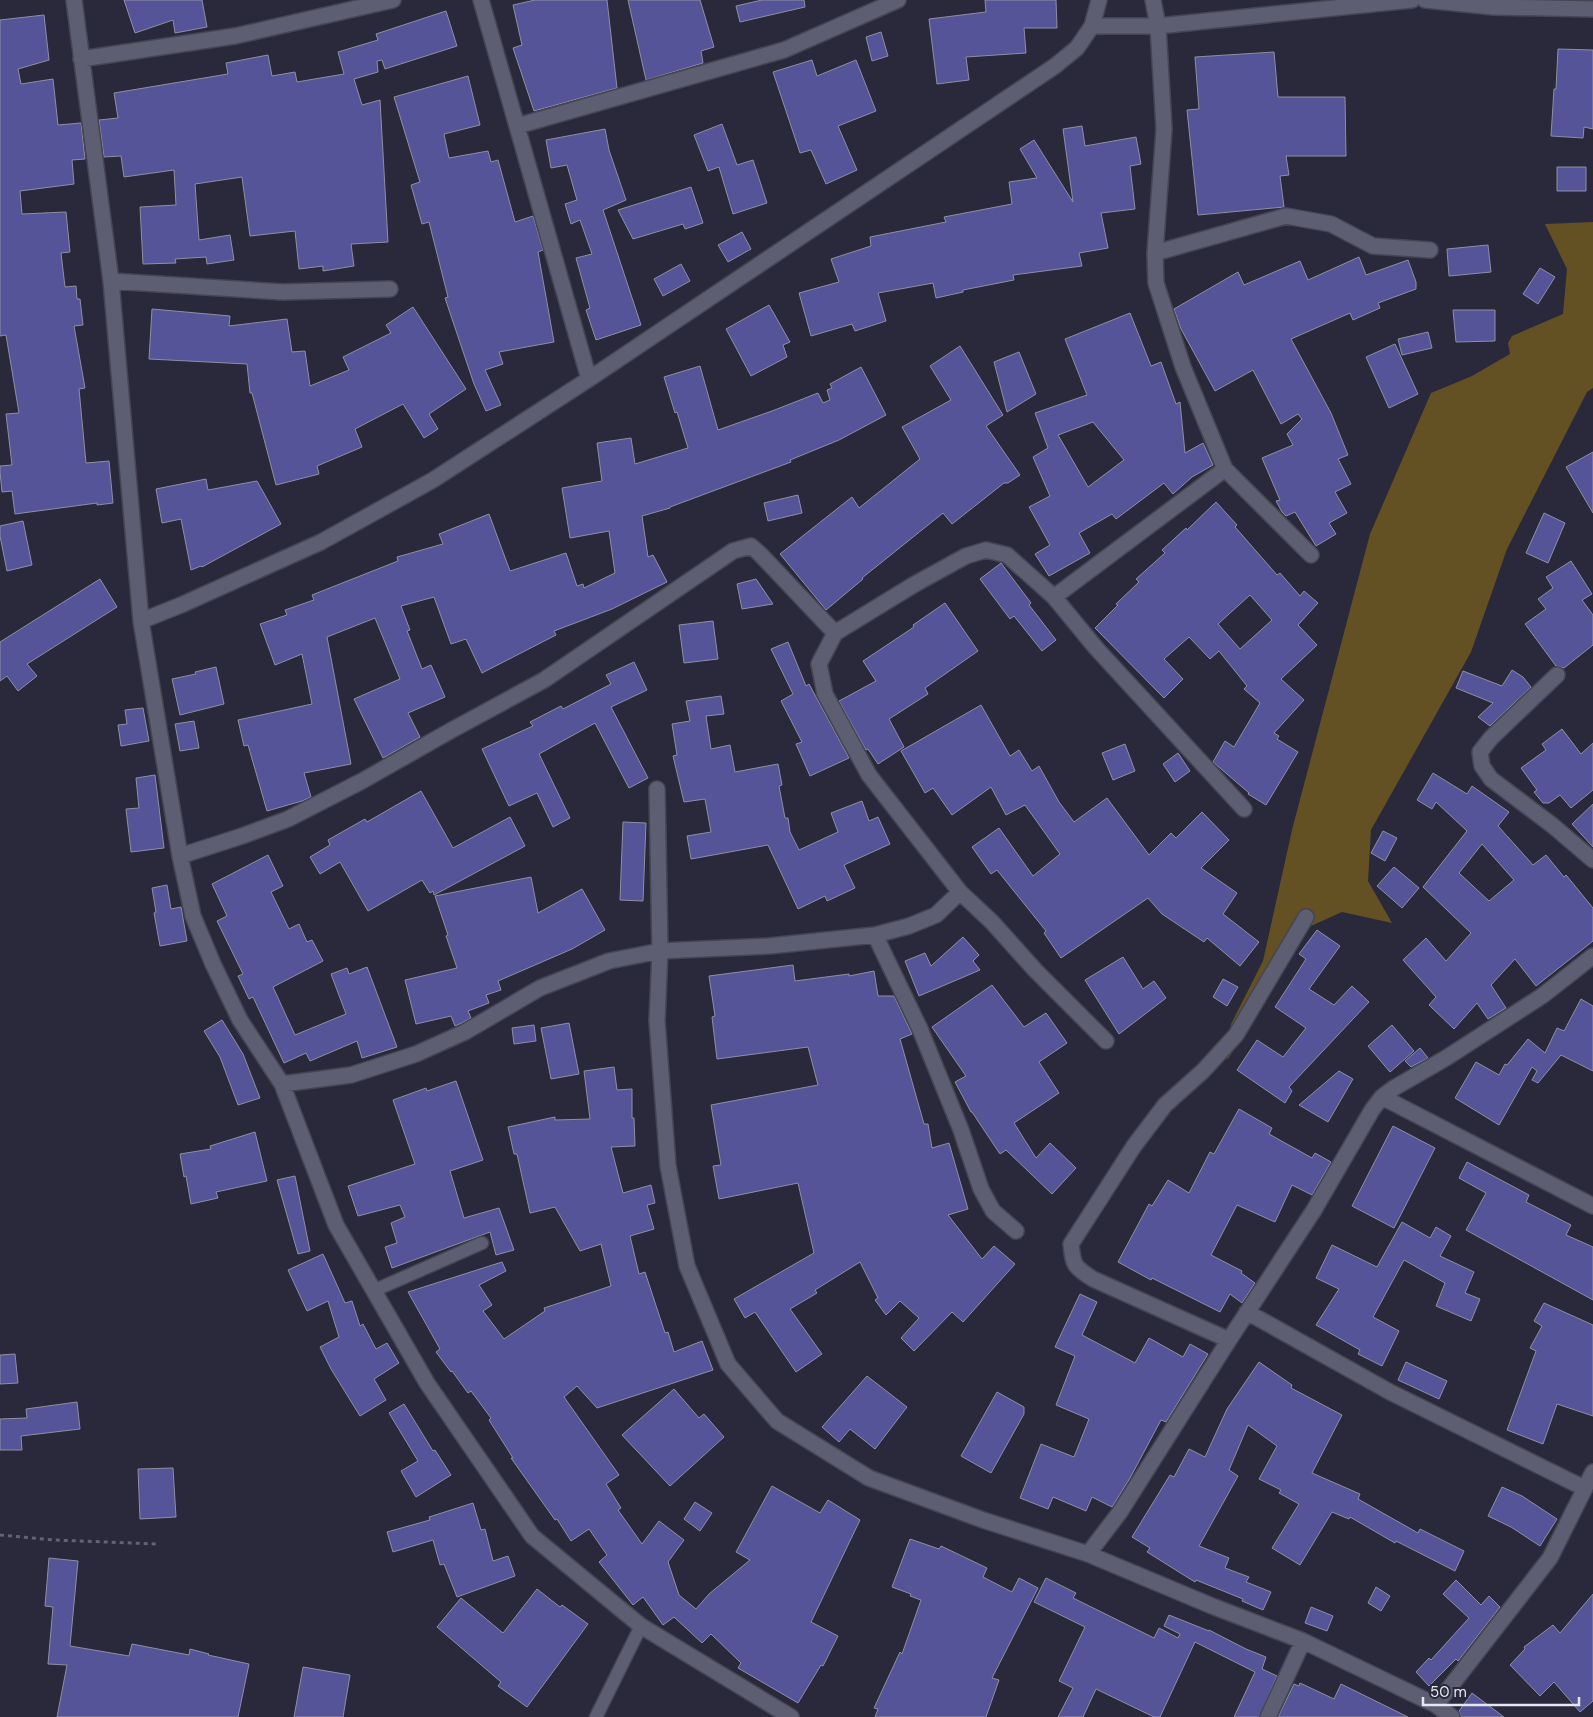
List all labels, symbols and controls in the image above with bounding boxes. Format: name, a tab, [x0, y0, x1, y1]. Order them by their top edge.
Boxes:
scale bar	[1423, 1674, 1579, 1706]
text: 50 m	[1430, 1682, 1467, 1702]

